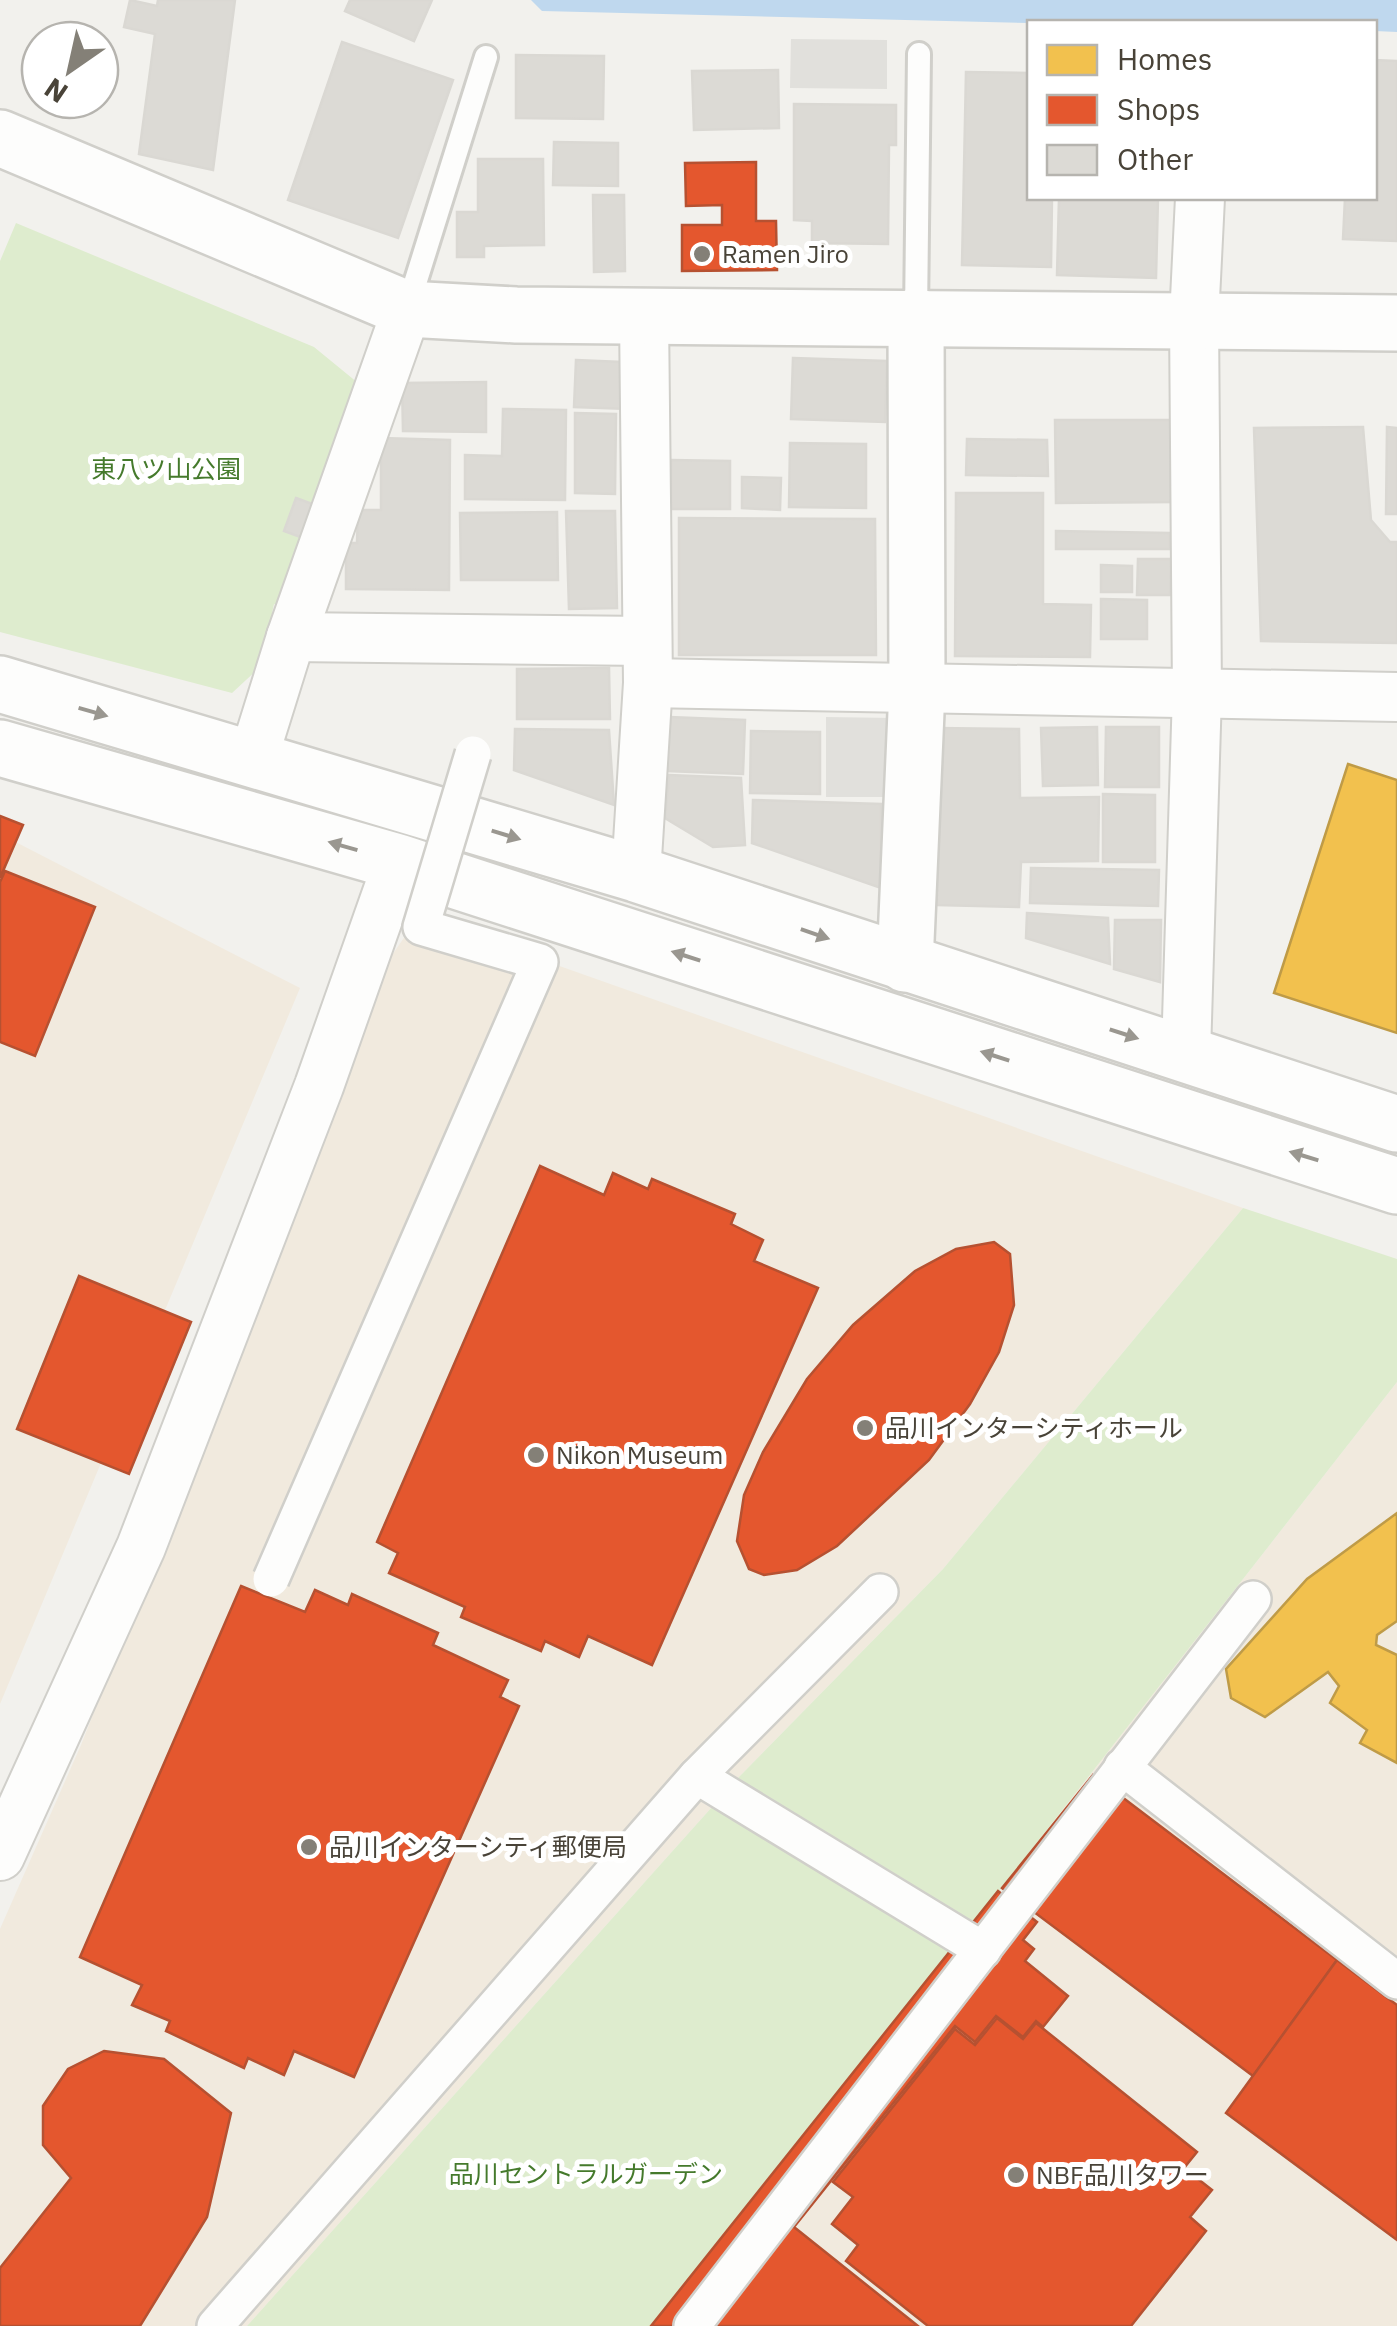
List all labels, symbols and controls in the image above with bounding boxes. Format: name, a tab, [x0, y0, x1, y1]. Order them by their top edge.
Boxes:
north arrow	[20, 20, 120, 120]
legend	[1027, 20, 1377, 200]
text: Homes	[1117, 39, 1212, 78]
text: N	[37, 70, 74, 112]
text: Shops	[1117, 89, 1200, 128]
text: Other	[1117, 139, 1193, 178]
place label: Ramen Jiro	[722, 237, 849, 270]
marker: Ramen Jiro	[691, 243, 713, 265]
park label: 東八ツ山公園	[91, 452, 241, 485]
one-way arrow	[79, 705, 109, 720]
one-way arrow	[491, 828, 521, 843]
one-way arrow	[327, 838, 358, 854]
one-way arrow	[800, 928, 830, 943]
one-way arrow	[671, 947, 701, 962]
one-way arrow	[1110, 1027, 1140, 1042]
one-way arrow	[980, 1047, 1010, 1062]
one-way arrow	[1289, 1148, 1319, 1163]
place label: 品川インターシティホール	[885, 1411, 1183, 1444]
marker: 品川インターシティホール	[854, 1417, 876, 1439]
place label: Nikon Museum	[556, 1438, 723, 1471]
marker: Nikon Museum	[525, 1444, 547, 1466]
place label: 品川インターシティ郵便局	[329, 1830, 627, 1863]
marker: 品川インターシティ郵便局	[298, 1836, 320, 1858]
park label: 品川セントラルガーデン	[449, 2157, 723, 2190]
place label: NBF品川タワー	[1036, 2158, 1209, 2191]
marker: NBF品川タワー	[1005, 2164, 1027, 2186]

